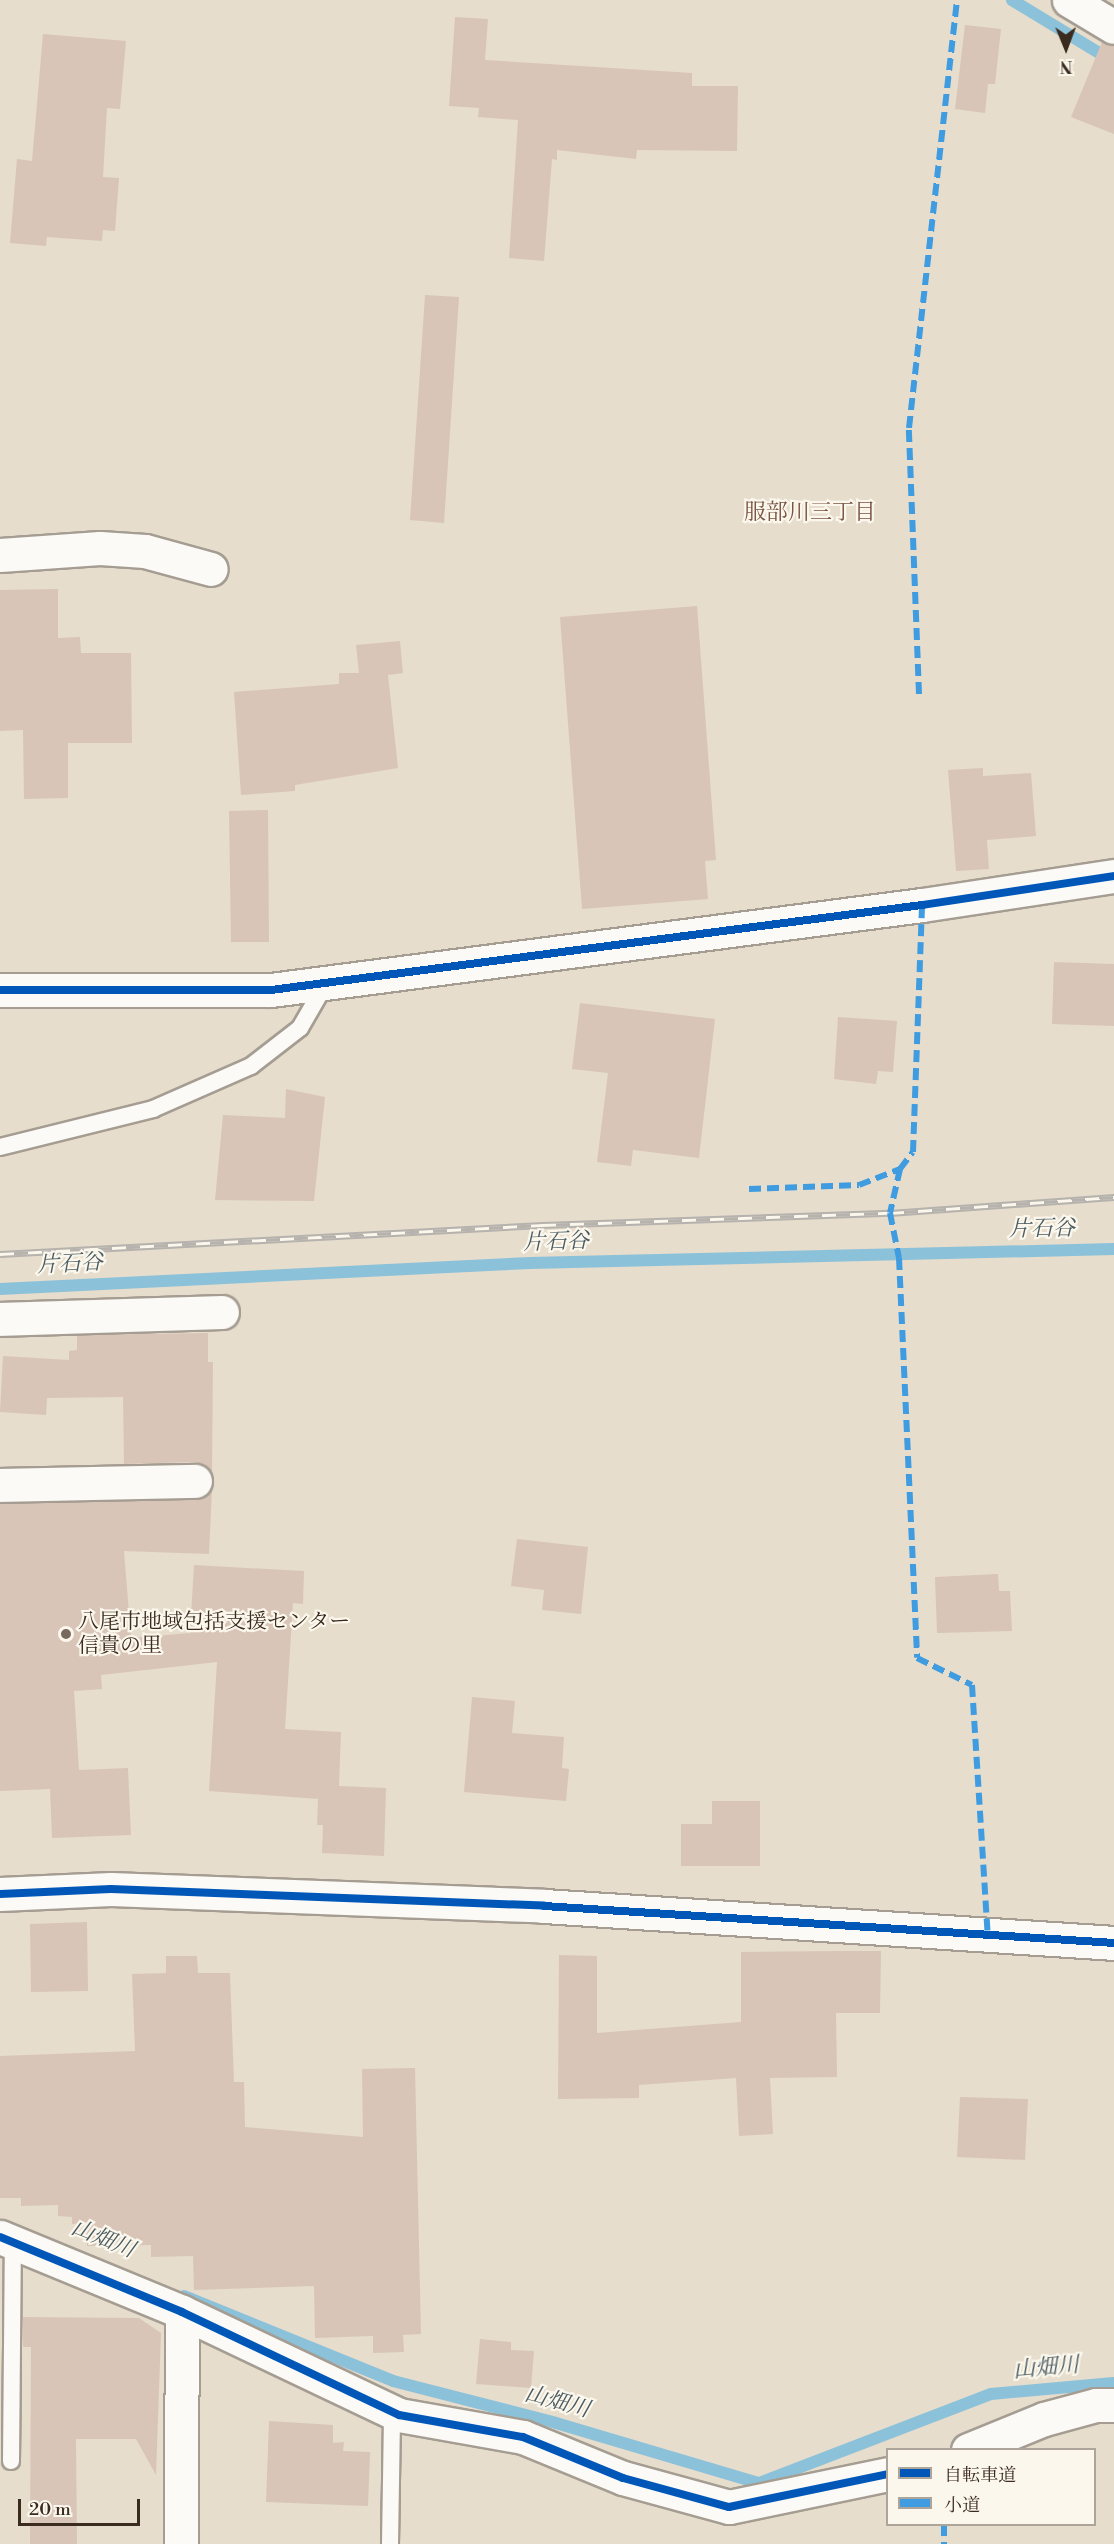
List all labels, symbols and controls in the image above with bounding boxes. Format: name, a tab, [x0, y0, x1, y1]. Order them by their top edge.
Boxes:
north arrow	[1036, 18, 1096, 78]
text: N	[1060, 56, 1073, 76]
district label: 服部川三丁目	[744, 500, 876, 526]
water label: 片石谷	[1009, 1215, 1075, 1243]
water label: 片石谷	[523, 1228, 589, 1256]
water label: 片石谷	[36, 1249, 104, 1279]
place label: 八尾市地域包括支援センター 信貴の里	[78, 1609, 351, 1659]
marker: 八尾市地域包括支援センター 信貴の里	[59, 1627, 73, 1641]
water label: 山畑川	[67, 2214, 139, 2264]
water label: 山畑川	[1012, 2352, 1080, 2384]
water label: 山畑川	[522, 2381, 592, 2423]
legend	[886, 2448, 1096, 2526]
text: 自転車道	[944, 2464, 1016, 2487]
scale bar	[21, 2487, 142, 2525]
text: 小道	[944, 2494, 980, 2517]
text: 20 m	[29, 2498, 71, 2521]

